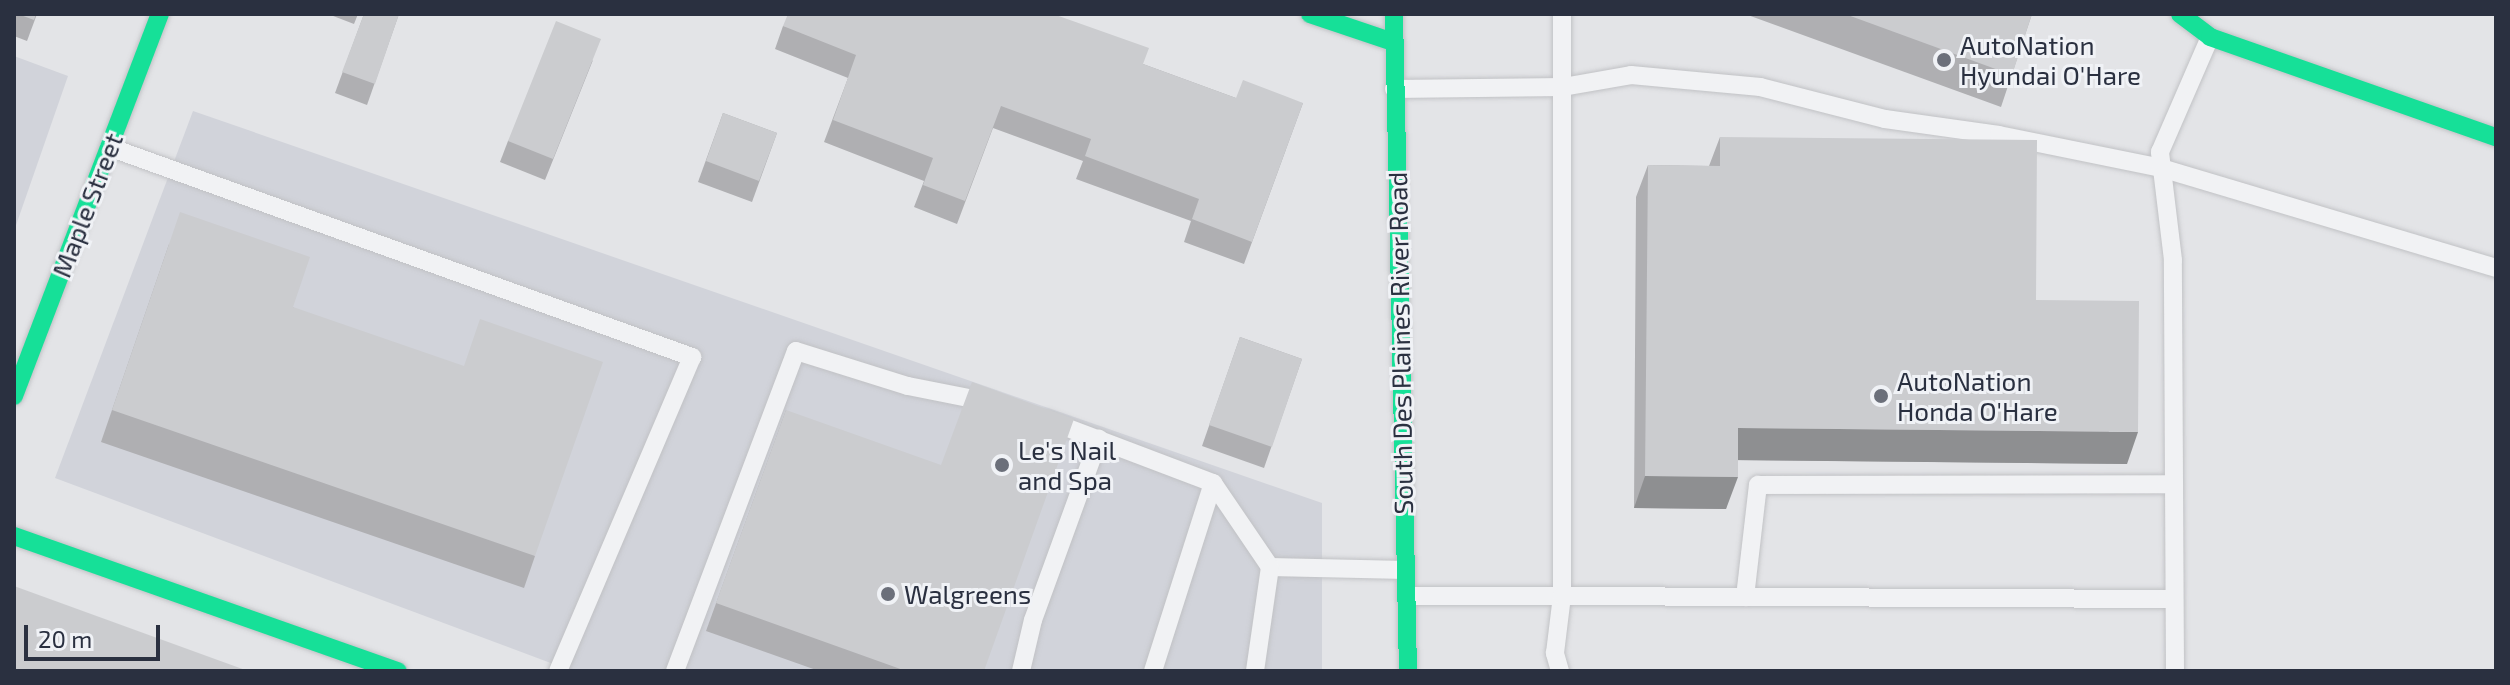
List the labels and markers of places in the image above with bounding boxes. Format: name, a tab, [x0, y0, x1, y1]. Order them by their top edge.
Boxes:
place label: AutoNation Hyundai O'Hare	[1960, 29, 2141, 90]
marker: AutoNation Hyundai O'Hare	[1935, 51, 1953, 69]
place label: AutoNation Honda O'Hare	[1897, 365, 2058, 426]
marker: AutoNation Honda O'Hare	[1872, 387, 1890, 405]
place label: Le's Nail and Spa	[1018, 434, 1116, 496]
marker: Le's Nail and Spa	[993, 456, 1011, 474]
place label: Walgreens	[904, 578, 1031, 610]
marker: Walgreens	[879, 585, 897, 603]

